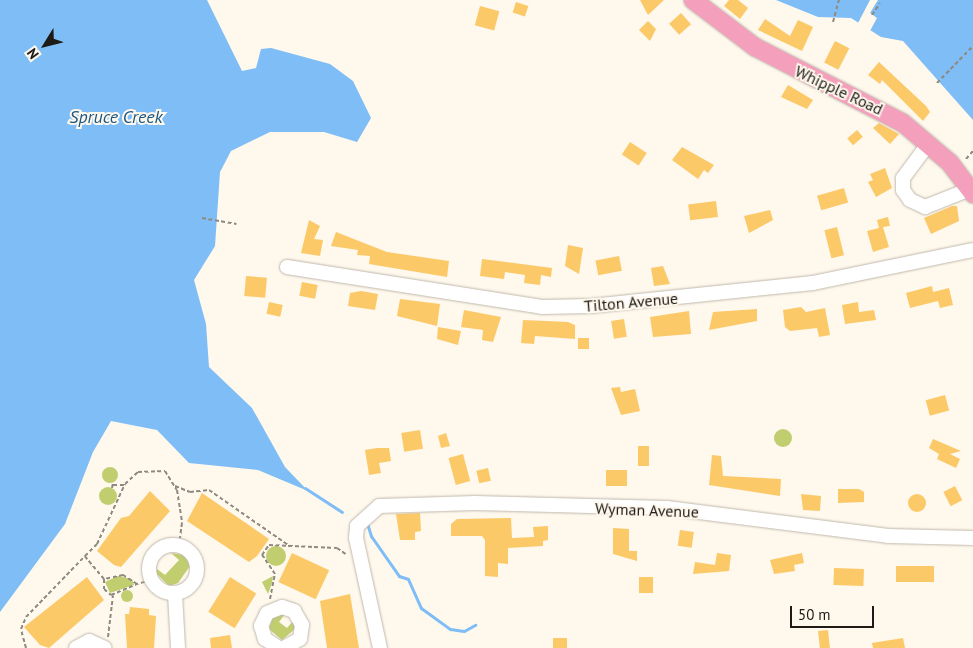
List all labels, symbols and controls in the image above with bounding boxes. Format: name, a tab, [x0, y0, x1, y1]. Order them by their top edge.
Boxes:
north arrow	[20, 20, 70, 70]
text: N	[23, 45, 43, 63]
street label: Whipple Road	[792, 61, 886, 119]
water label: Spruce Creek	[69, 106, 163, 128]
street label: Tilton Avenue	[583, 288, 679, 316]
street label: Wyman Avenue	[595, 499, 699, 521]
scale bar	[793, 596, 877, 628]
text: 50 m	[798, 605, 831, 624]

